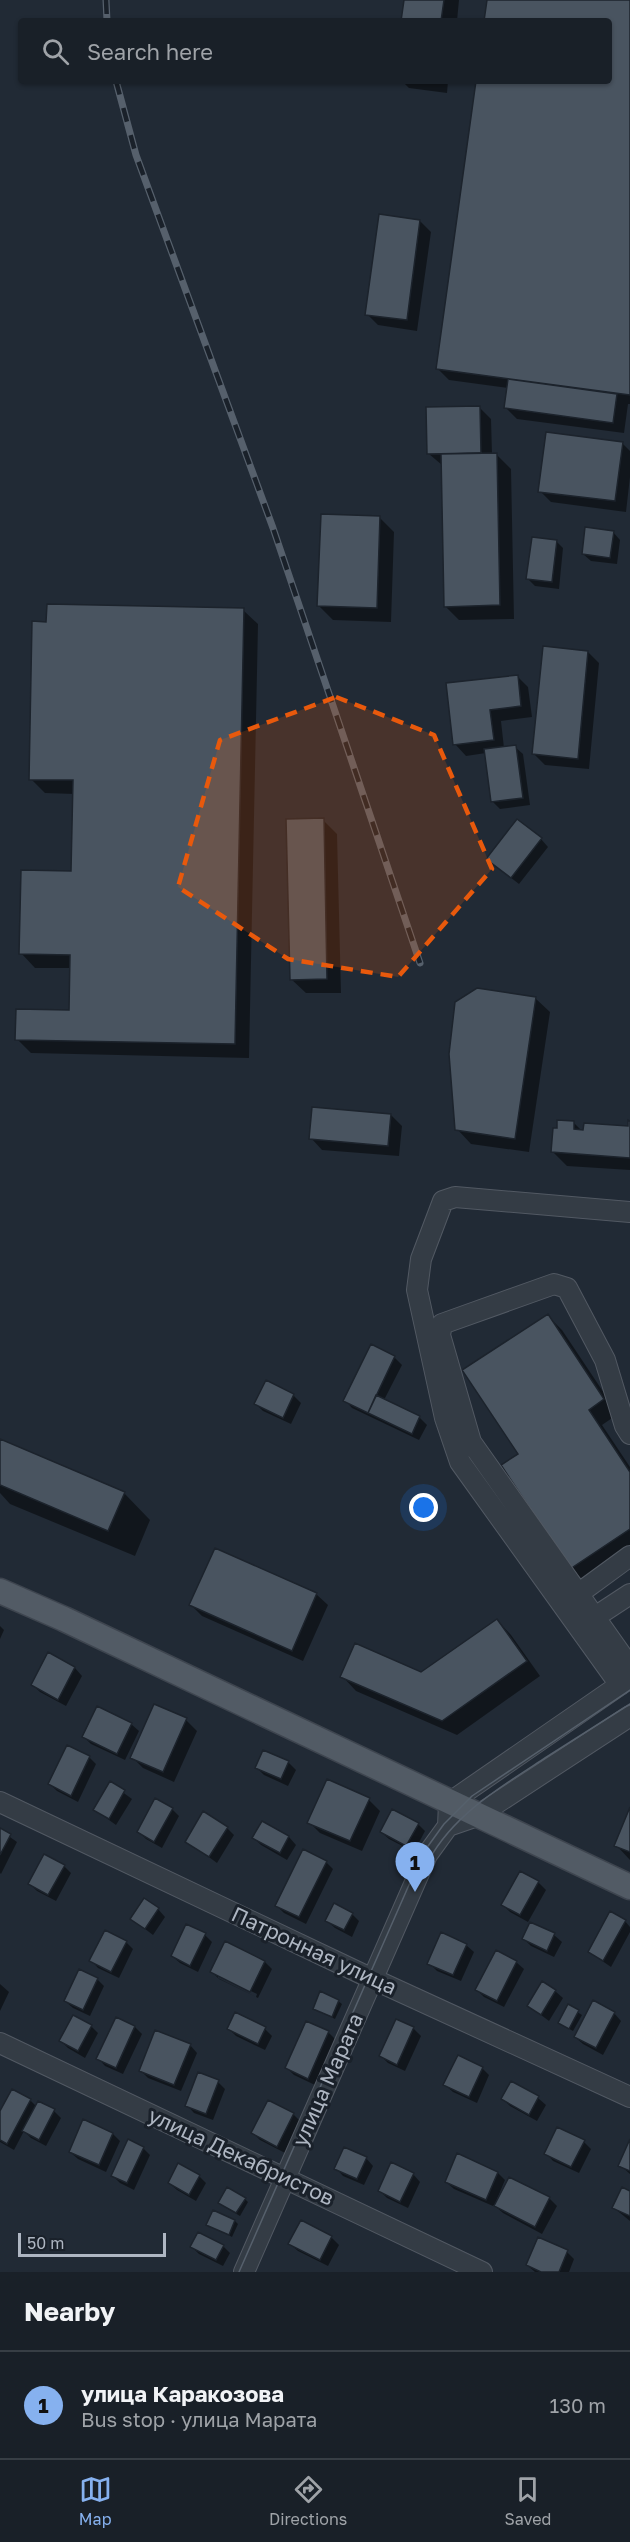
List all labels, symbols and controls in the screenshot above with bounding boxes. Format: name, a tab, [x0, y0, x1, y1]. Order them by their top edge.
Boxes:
search box	[18, 18, 612, 84]
icon: search	[39, 35, 72, 68]
text: Search here	[87, 38, 213, 65]
your location	[409, 1493, 438, 1522]
pin: 1	[396, 1842, 434, 1892]
street label: Патронная улица	[228, 1900, 401, 2000]
street label: улица Марата	[286, 2009, 368, 2150]
street label: улица Декабристов	[144, 2102, 338, 2211]
scale bar	[18, 2230, 166, 2258]
text: 50 m	[27, 2233, 64, 2253]
text: Nearby	[24, 2296, 115, 2327]
text: улица Каракозова	[81, 2380, 284, 2407]
text: 1	[38, 2393, 49, 2417]
text: 130 m	[550, 2393, 606, 2417]
text: Bus stop · улица Марата	[81, 2407, 317, 2431]
tab: Map	[79, 2473, 112, 2529]
tab: Directions	[269, 2473, 347, 2529]
tab: Saved	[505, 2473, 551, 2529]

